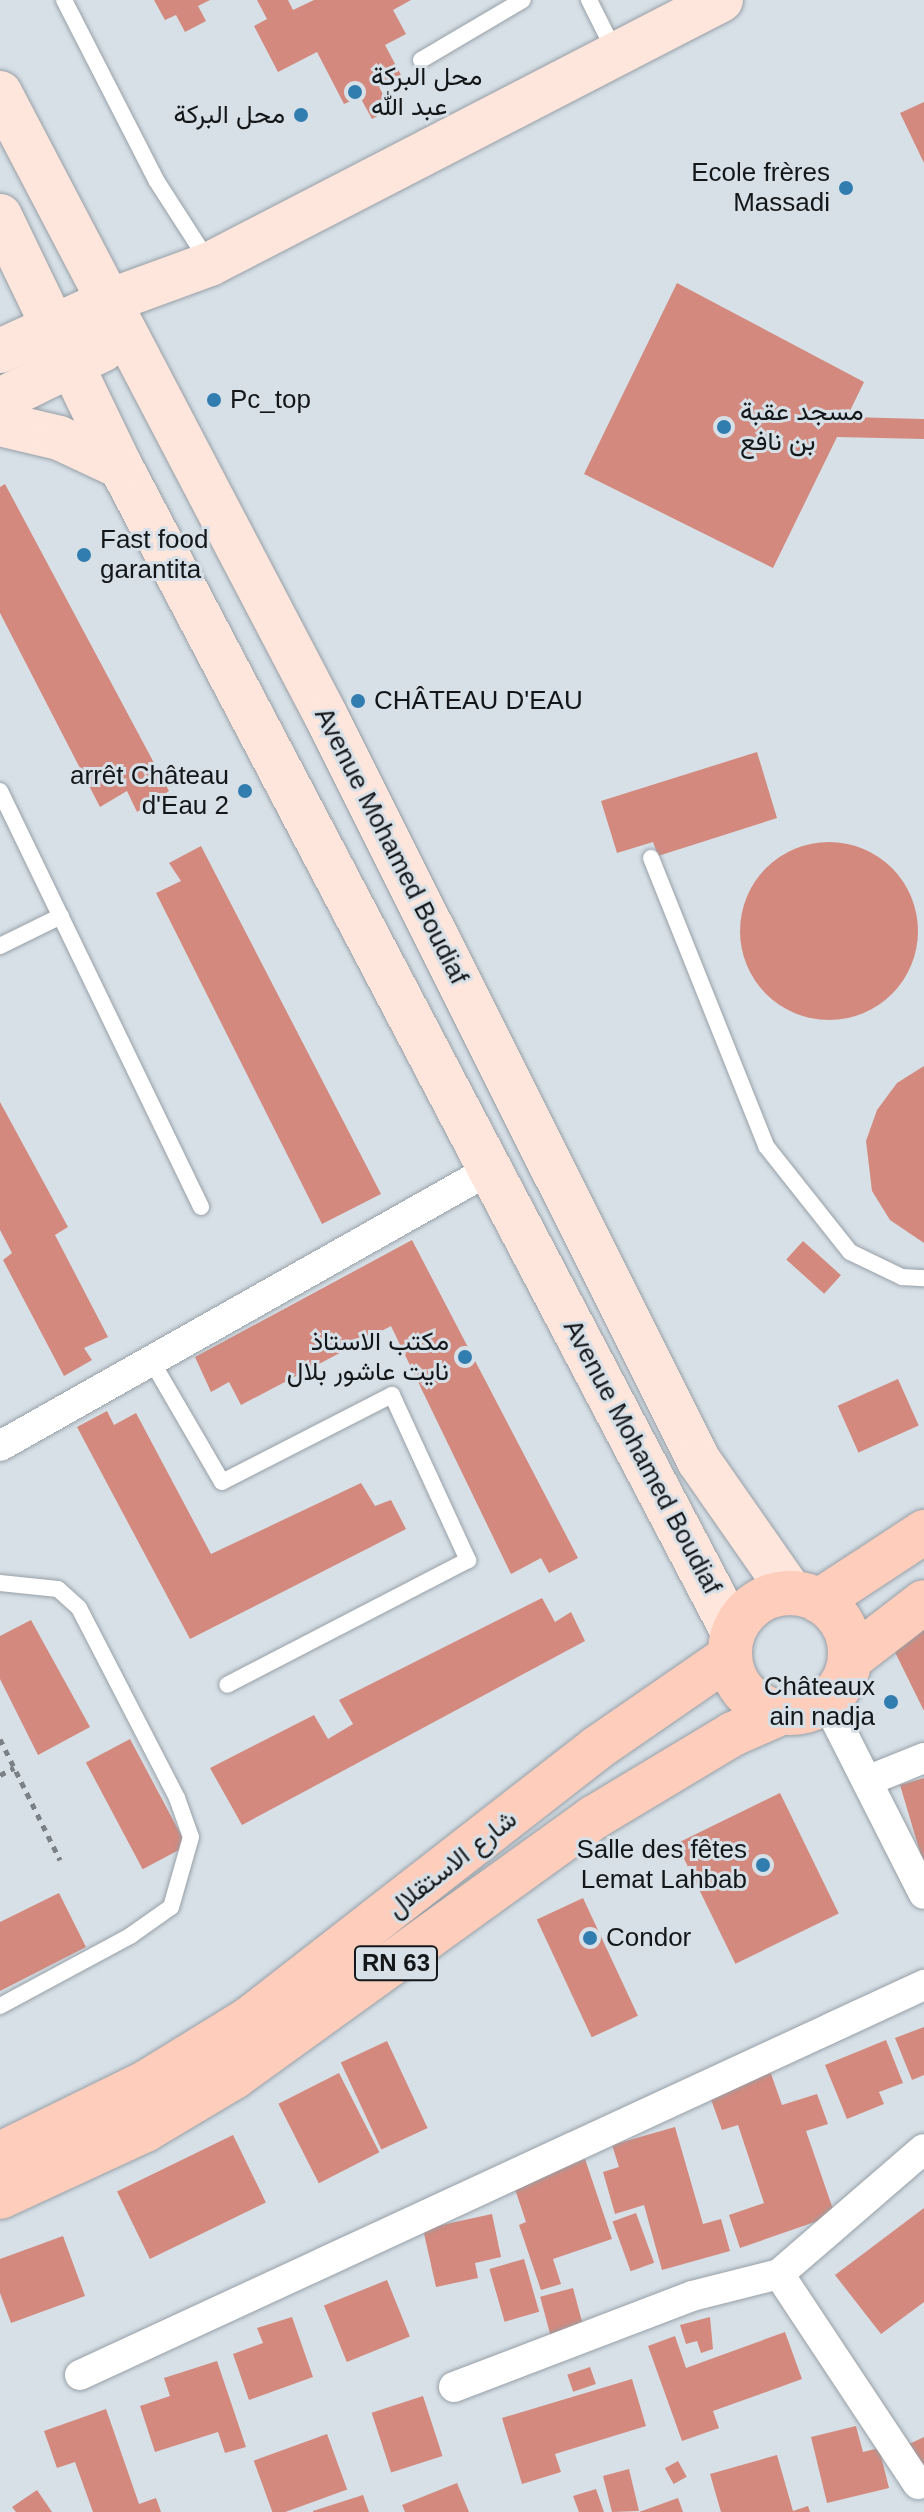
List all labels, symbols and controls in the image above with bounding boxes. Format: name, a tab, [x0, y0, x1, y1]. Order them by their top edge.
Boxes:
place label: محل البركة عبد الله	[371, 61, 482, 122]
marker: محل البركة عبد الله	[346, 83, 364, 101]
place label: محل البركة	[174, 99, 285, 131]
marker: محل البركة	[292, 106, 310, 124]
place label: Ecole frères Massadi	[691, 157, 830, 218]
marker: Ecole frères Massadi	[837, 179, 855, 197]
place label: Pc_top	[230, 384, 311, 416]
marker: Pc_top	[205, 391, 223, 409]
place label: مسجد عقبة بن نافع	[740, 396, 864, 458]
marker: مسجد عقبة بن نافع	[715, 418, 733, 436]
place label: Fast food garantita	[100, 524, 208, 586]
marker: Fast food garantita	[75, 546, 93, 564]
place label: CHÂTEAU D'EAU	[374, 685, 583, 717]
marker: CHÂTEAU D'EAU	[349, 692, 367, 710]
street label: Avenue Mohamed Boudiaf	[308, 703, 474, 989]
place label: arrêt Château d'Eau 2	[70, 760, 229, 822]
marker: arrêt Château d'Eau 2	[236, 782, 254, 800]
street label: Avenue Mohamed Boudiaf	[556, 1315, 728, 1599]
place label: مكتب الاستاذ نايت عاشور بلال	[287, 1326, 449, 1388]
marker: مكتب الاستاذ نايت عاشور بلال	[456, 1348, 474, 1366]
place label: Châteaux ain nadja	[764, 1671, 875, 1732]
marker: Châteaux ain nadja	[882, 1693, 900, 1711]
street label: شارع الاستقلال	[381, 1804, 523, 1924]
place label: Salle des fêtes Lemat Lahbab	[576, 1834, 747, 1896]
marker: Salle des fêtes Lemat Lahbab	[754, 1856, 772, 1874]
place label: Condor	[606, 1922, 691, 1954]
marker: Condor	[581, 1929, 599, 1947]
road number: RN 63	[352, 1943, 440, 1983]

